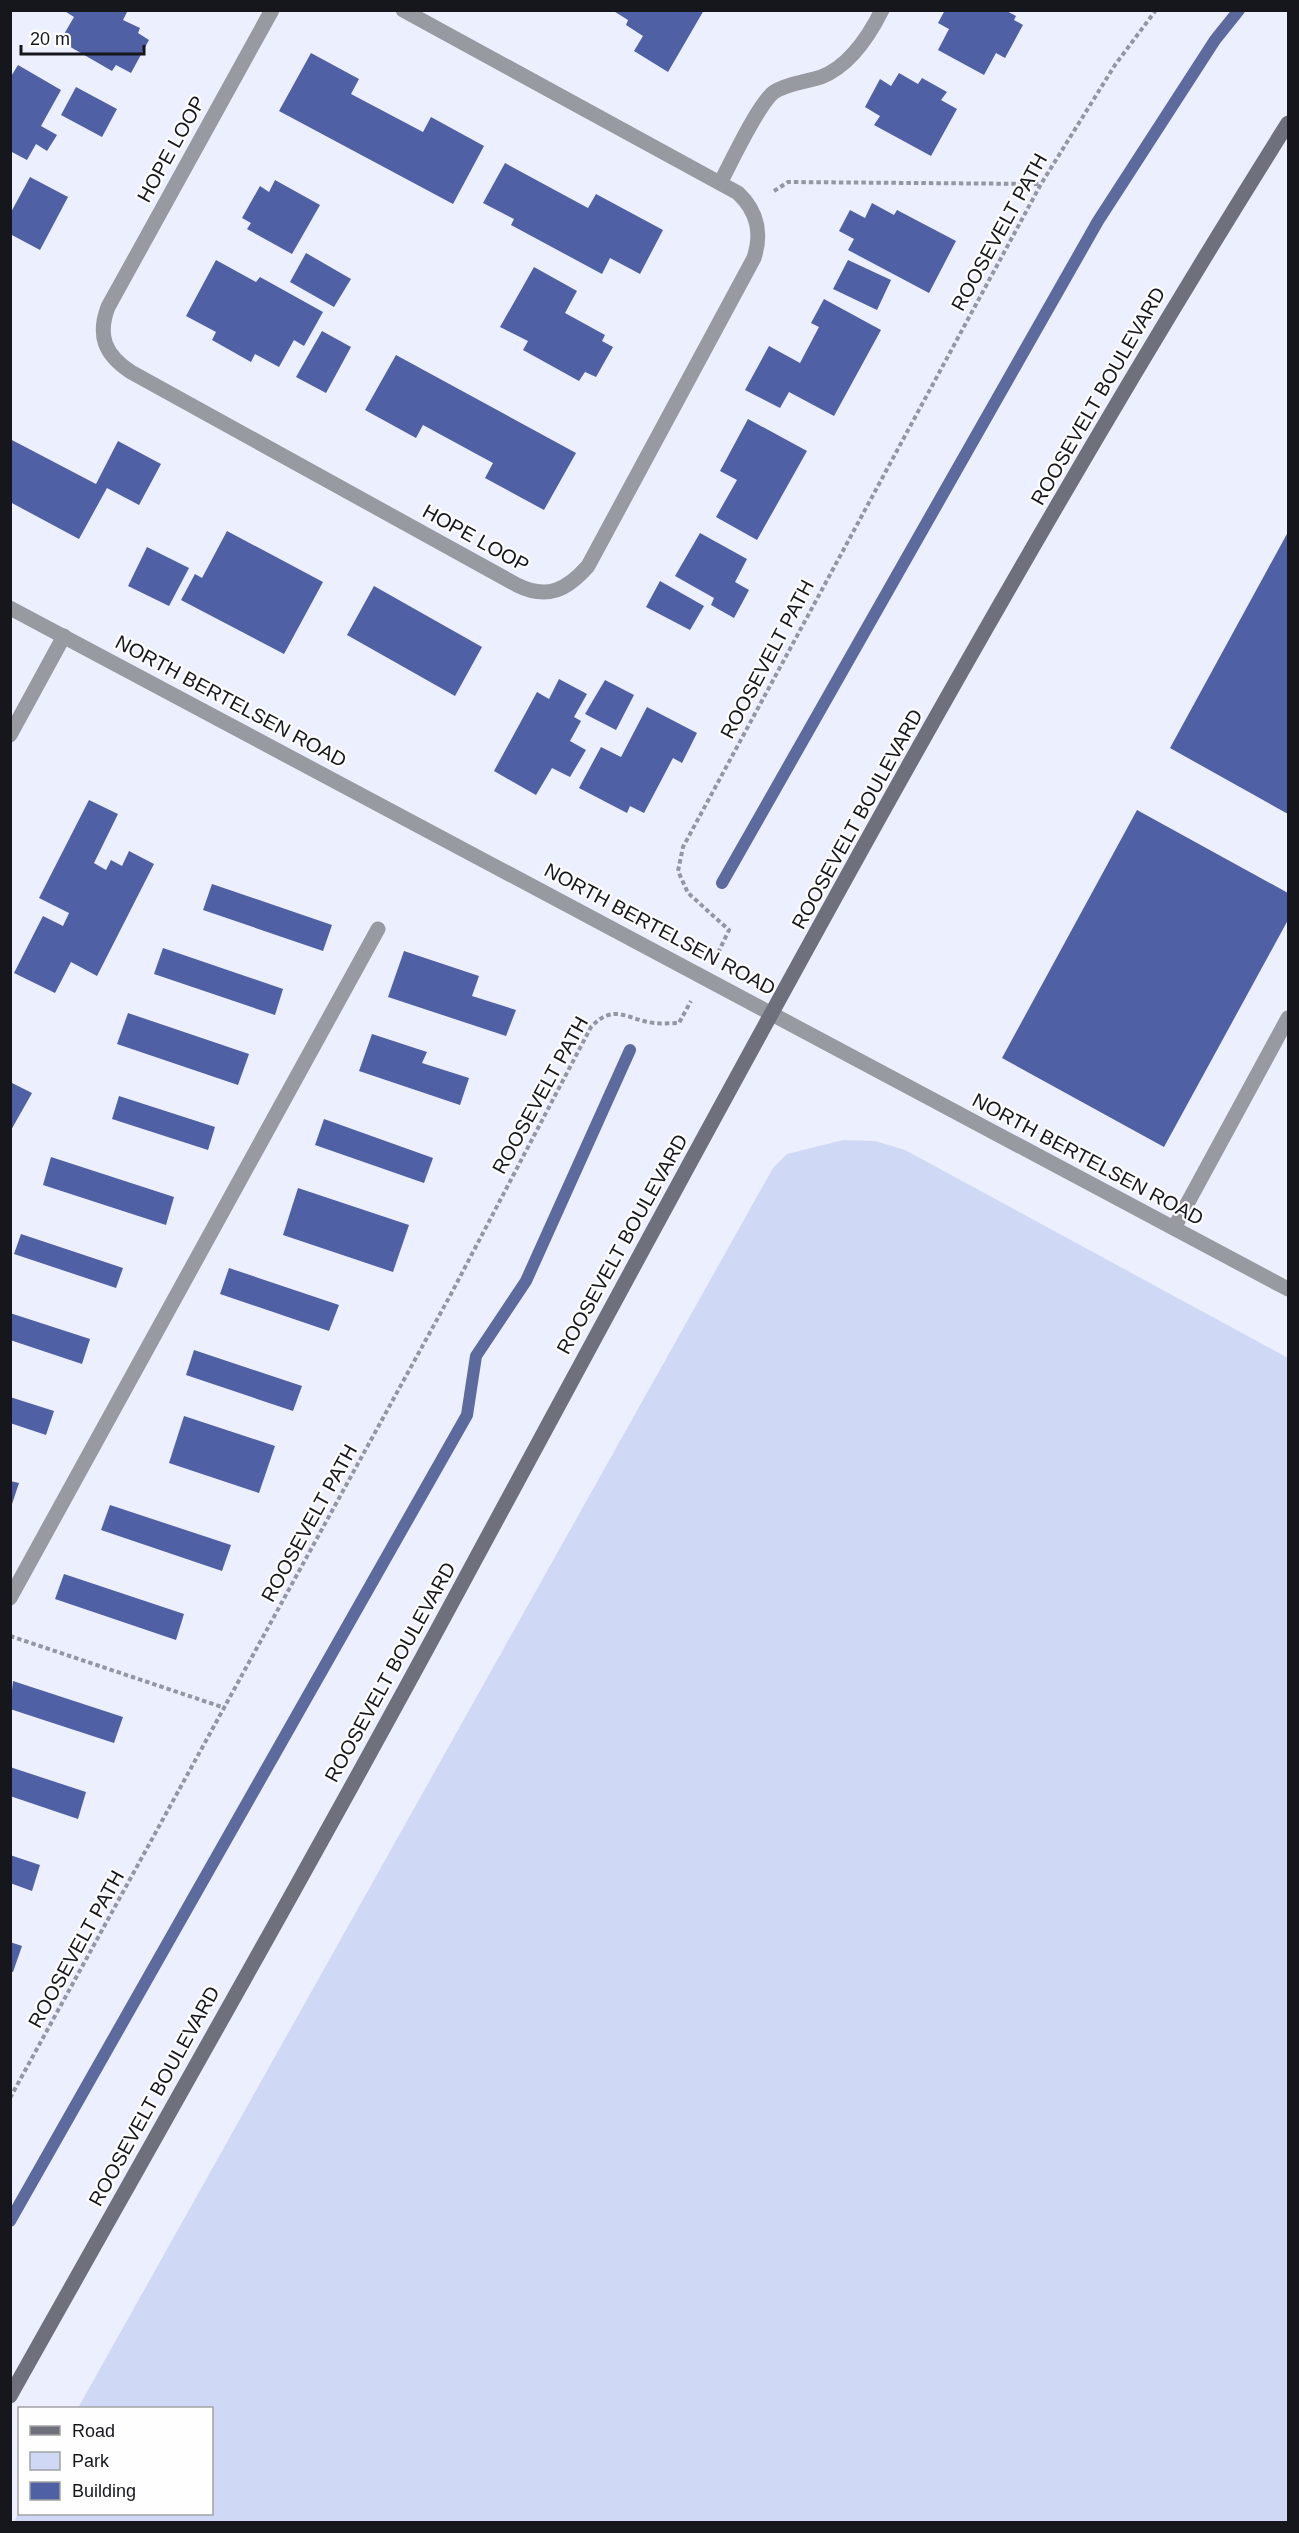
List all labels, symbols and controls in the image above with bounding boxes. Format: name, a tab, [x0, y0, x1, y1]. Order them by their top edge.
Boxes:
scale bar	[21, 18, 144, 56]
text: 20 m	[30, 29, 70, 49]
street label: HOPE LOOP	[133, 92, 209, 206]
street label: ROOSEVELT PATH	[947, 150, 1051, 314]
street label: ROOSEVELT BOULEVARD	[1027, 283, 1169, 509]
street label: HOPE LOOP	[419, 500, 533, 576]
street label: ROOSEVELT PATH	[716, 576, 818, 742]
street label: NORTH BERTELSEN ROAD	[112, 631, 350, 771]
street label: ROOSEVELT BOULEVARD	[787, 705, 927, 933]
street label: NORTH BERTELSEN ROAD	[541, 859, 779, 999]
street label: ROOSEVELT PATH	[488, 1013, 592, 1177]
street label: NORTH BERTELSEN ROAD	[969, 1089, 1207, 1229]
street label: ROOSEVELT BOULEVARD	[552, 1130, 692, 1358]
street label: ROOSEVELT PATH	[257, 1441, 361, 1605]
street label: ROOSEVELT BOULEVARD	[320, 1558, 460, 1786]
street label: ROOSEVELT PATH	[24, 1867, 128, 2031]
street label: ROOSEVELT BOULEVARD	[84, 1982, 224, 2210]
legend	[18, 2407, 213, 2515]
text: Road	[72, 2421, 115, 2441]
text: Park	[72, 2451, 110, 2471]
text: Building	[72, 2481, 136, 2501]

